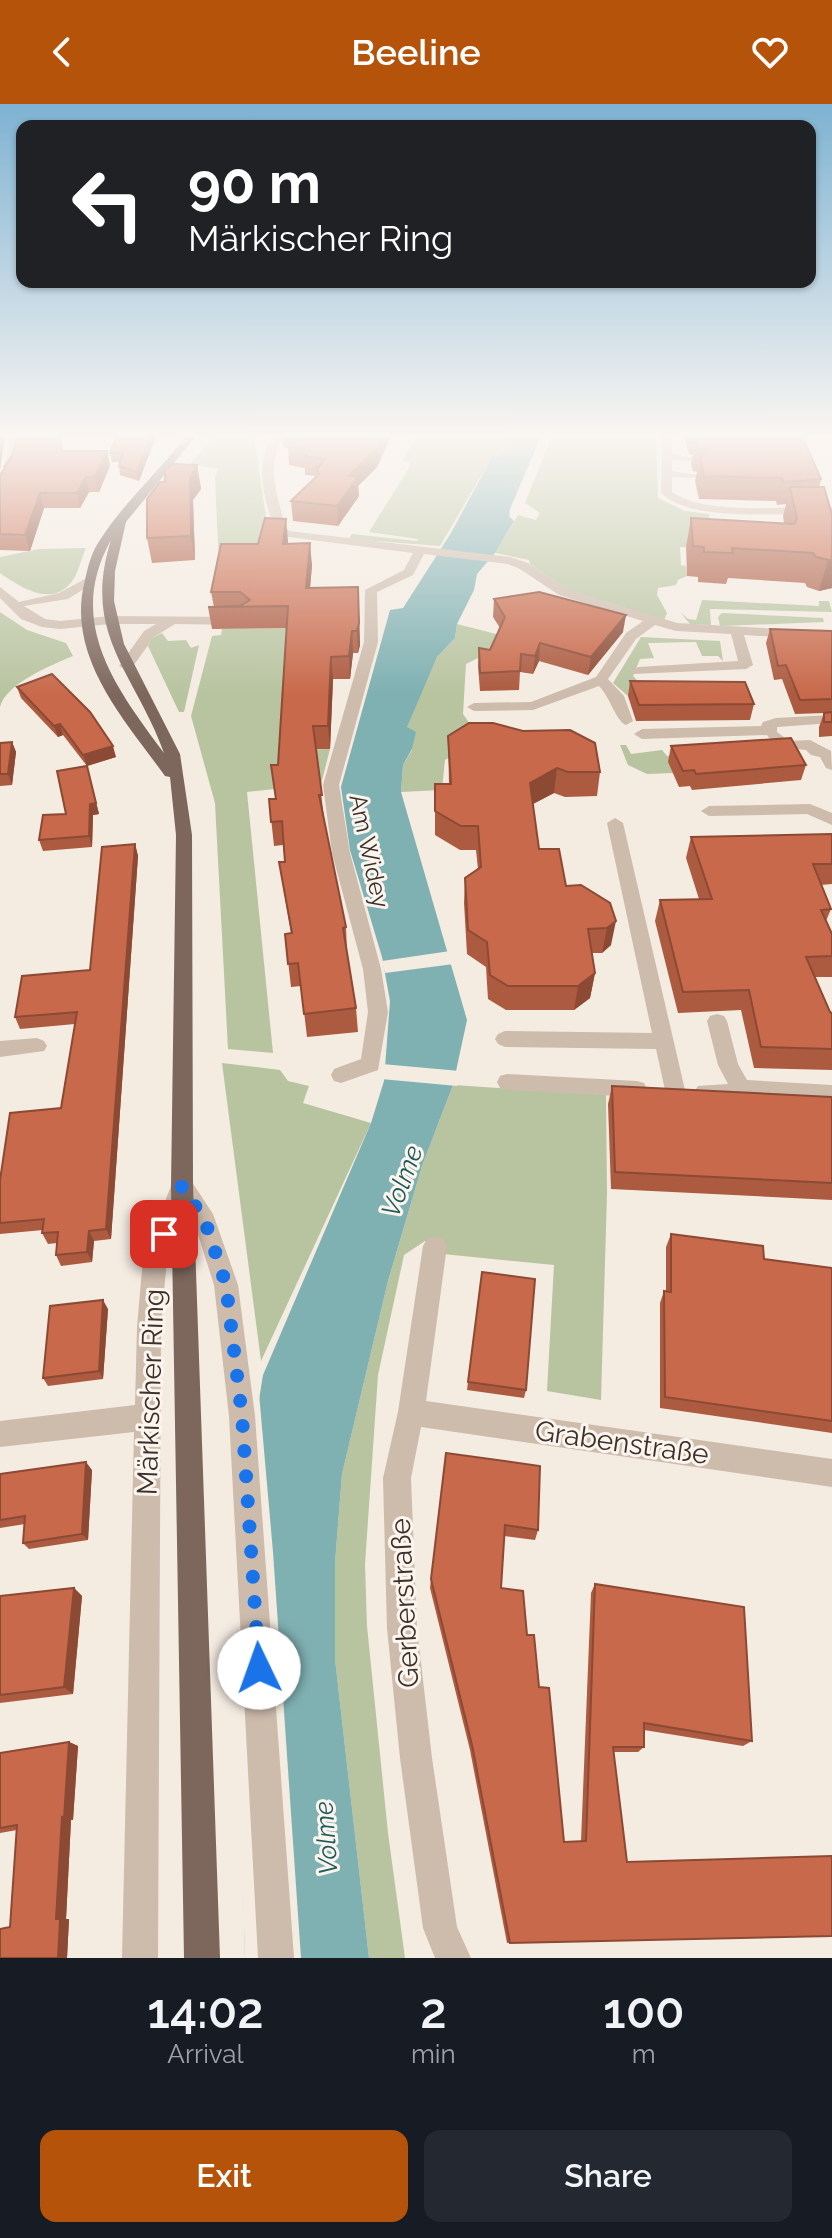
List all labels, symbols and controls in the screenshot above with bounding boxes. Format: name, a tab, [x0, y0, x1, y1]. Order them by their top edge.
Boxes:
icon: back	[40, 30, 84, 74]
icon: heart	[748, 30, 792, 74]
text: Beeline	[351, 31, 481, 73]
text: 90 m	[188, 150, 321, 216]
icon: left	[56, 152, 160, 256]
text: Märkischer Ring	[188, 217, 453, 259]
street label: Am Widey	[343, 791, 396, 910]
water label: Volme	[375, 1141, 429, 1221]
pin	[130, 1200, 198, 1268]
icon: arrive	[142, 1212, 186, 1256]
street label: Märkischer Ring	[130, 1288, 171, 1496]
street label: Grabenstraße	[533, 1414, 711, 1471]
street label: Gerberstraße	[384, 1517, 425, 1689]
position arrow	[217, 1626, 301, 1710]
water label: Volme	[308, 1800, 344, 1876]
text: 14:02	[147, 1983, 264, 2039]
text: 2	[420, 1983, 446, 2039]
text: 100	[603, 1983, 685, 2039]
text: Arrival	[167, 2039, 244, 2069]
text: min	[411, 2039, 456, 2069]
text: m	[632, 2039, 656, 2069]
button: Exit	[40, 2130, 408, 2222]
button: Share	[424, 2130, 792, 2222]

